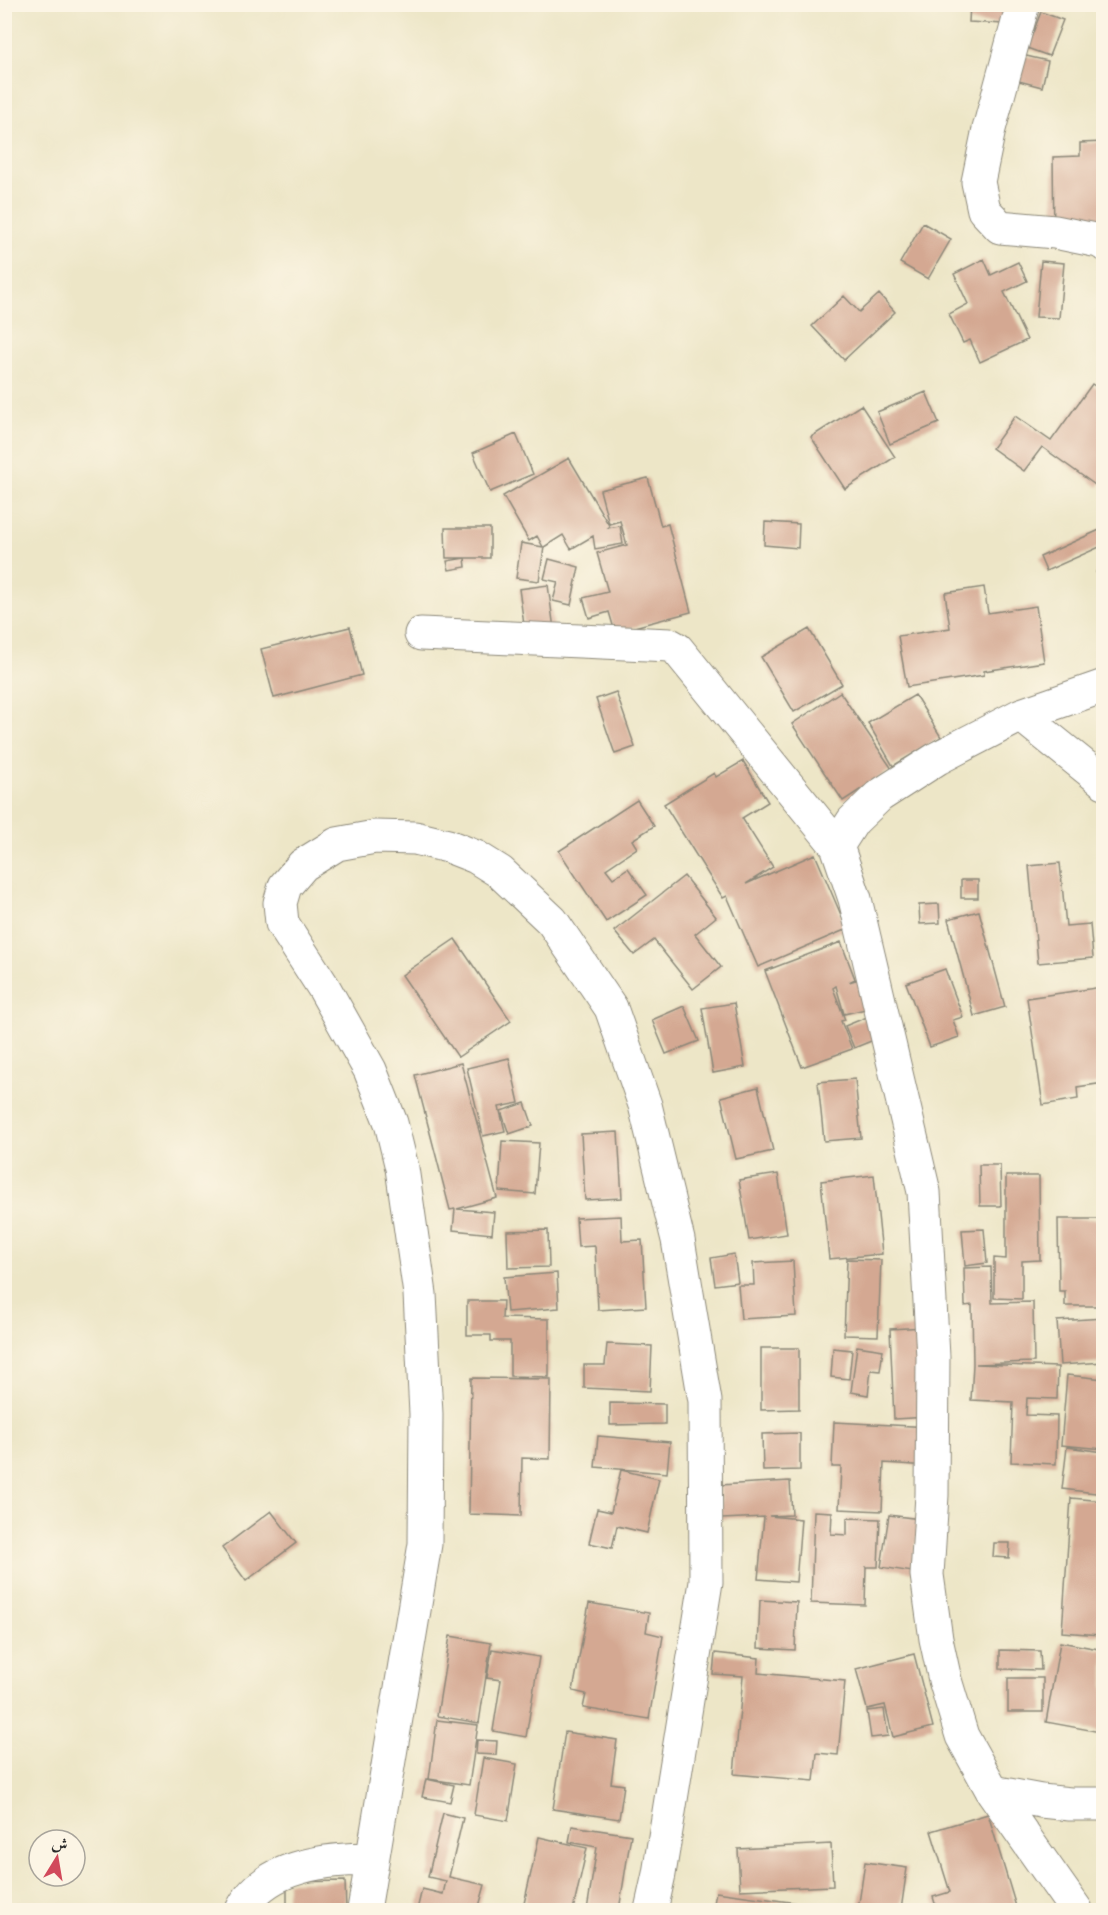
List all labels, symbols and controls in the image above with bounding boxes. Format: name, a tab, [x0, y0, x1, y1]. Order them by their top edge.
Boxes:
north arrow	[27, 1828, 87, 1888]
text: ش	[50, 1832, 70, 1856]

